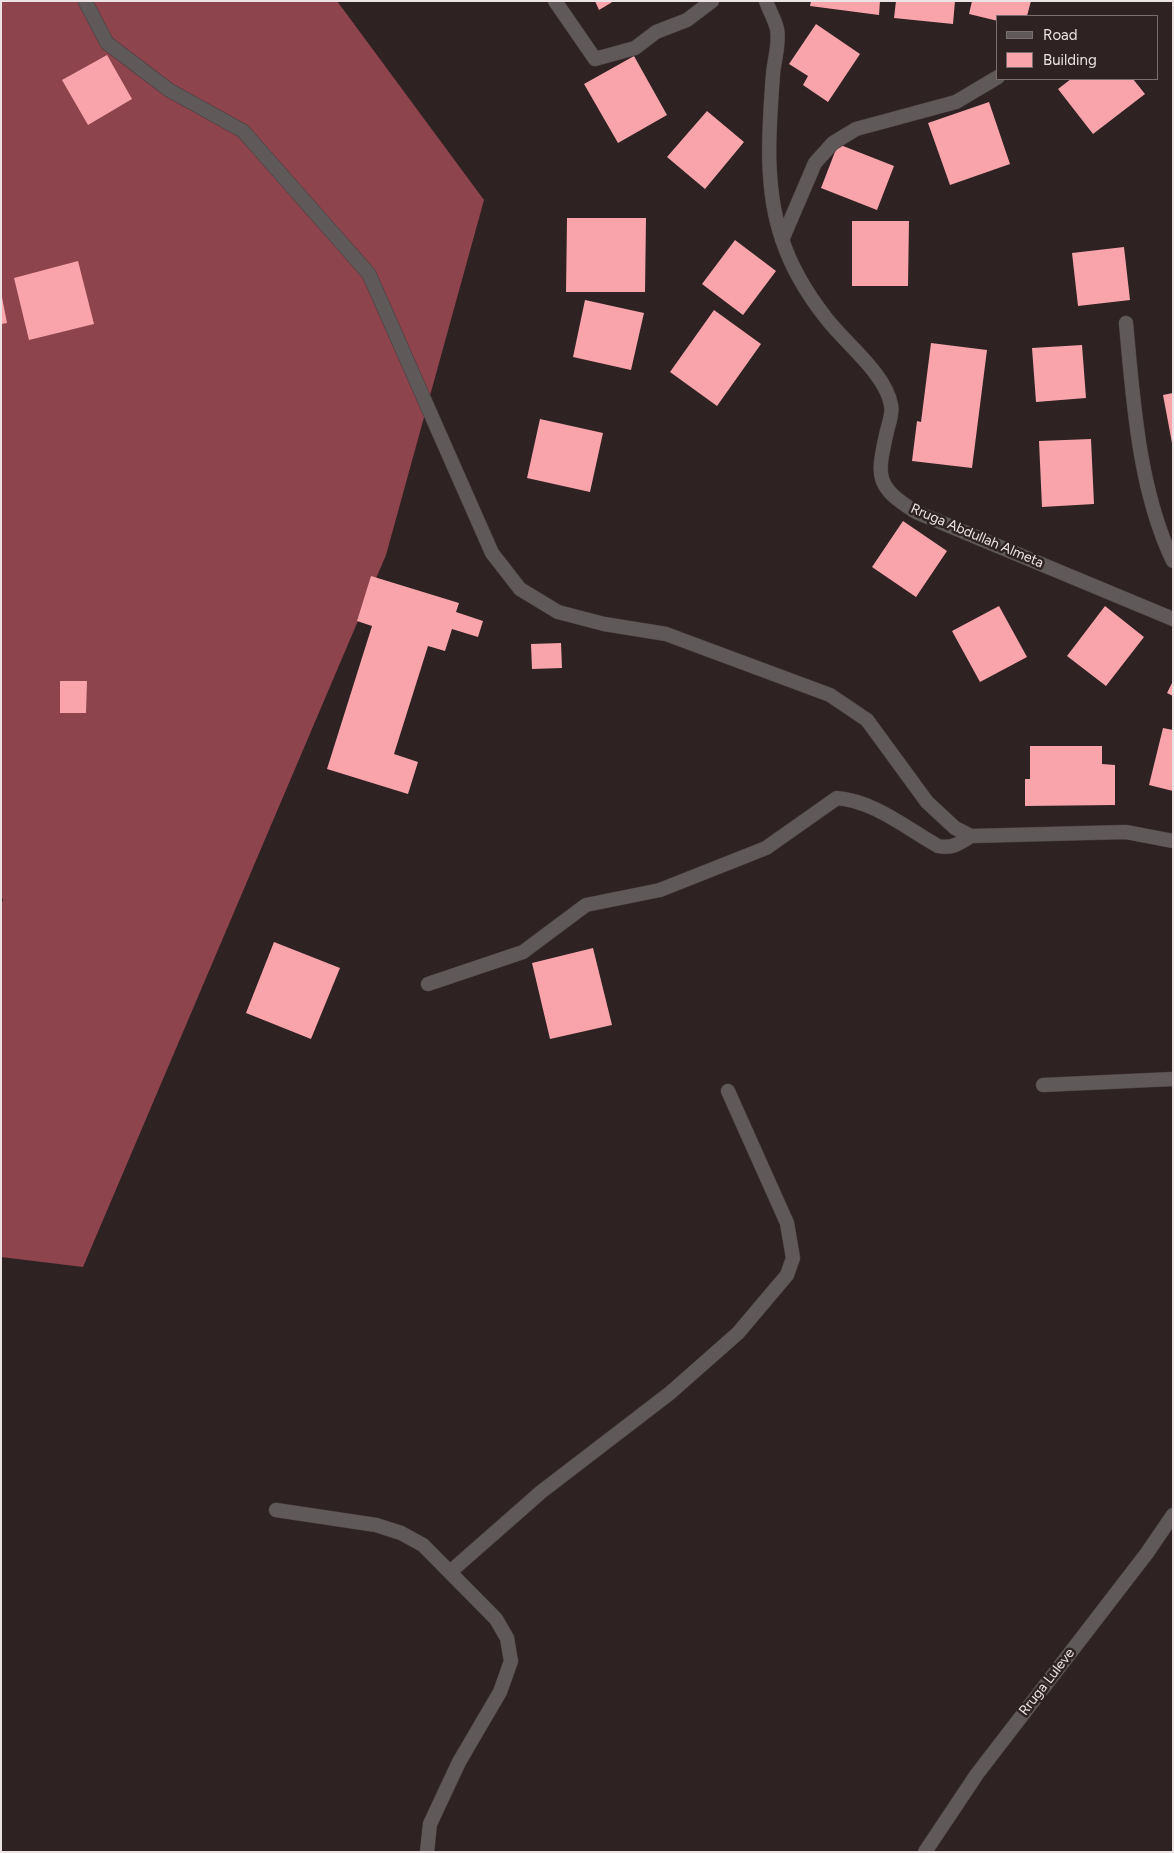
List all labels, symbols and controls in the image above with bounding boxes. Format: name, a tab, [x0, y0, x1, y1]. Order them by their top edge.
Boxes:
legend	[996, 15, 1159, 80]
text: Road	[1043, 26, 1078, 44]
text: Building	[1043, 51, 1097, 69]
street label: Rruga Abdullah Almeta	[908, 500, 1046, 572]
street label: Rruga Luleve	[1016, 1645, 1078, 1719]

